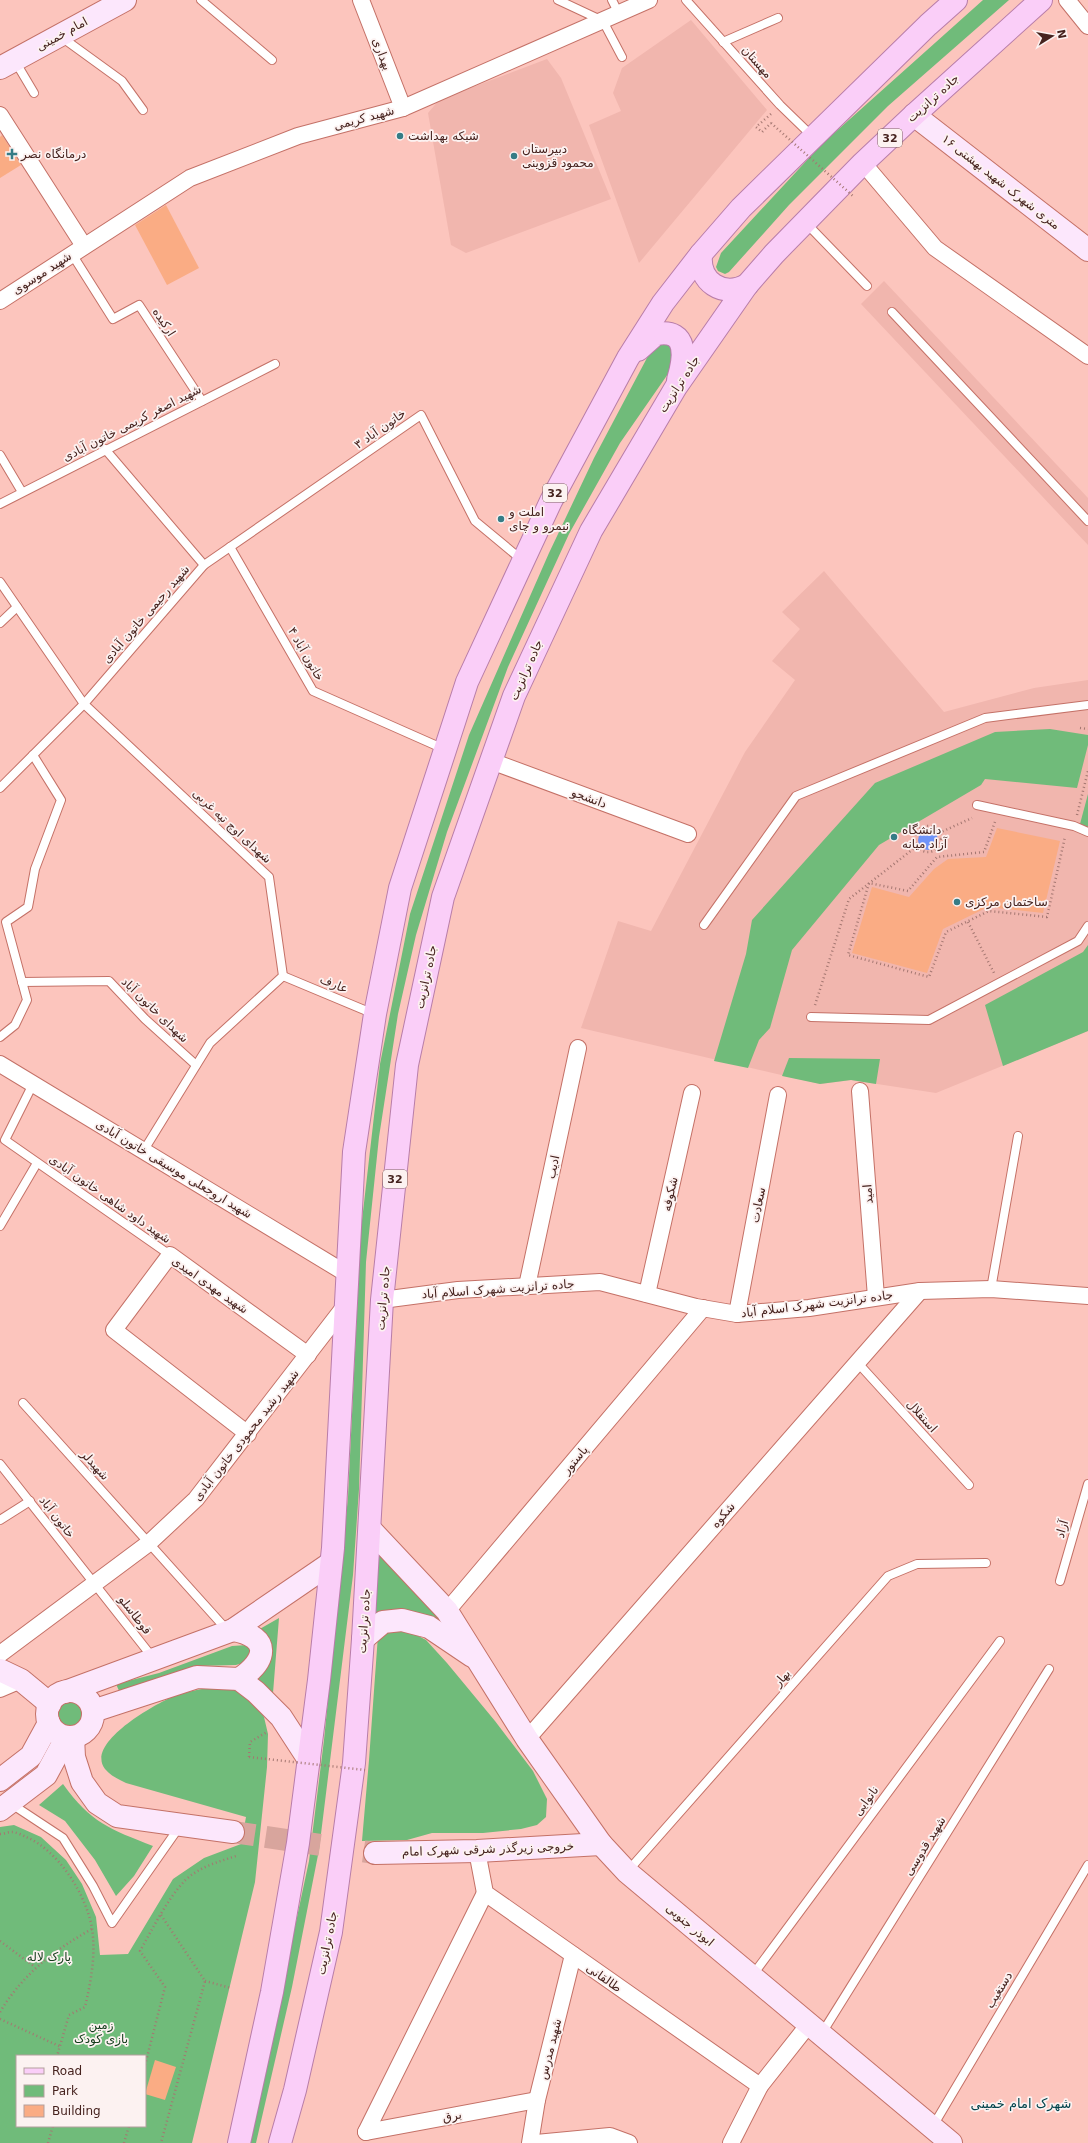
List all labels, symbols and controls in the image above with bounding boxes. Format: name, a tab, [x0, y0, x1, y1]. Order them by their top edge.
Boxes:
street label: امام خمینی	[34, 14, 90, 54]
north arrow	[1032, 16, 1072, 56]
text: N	[1054, 28, 1069, 40]
street label: بهداری	[368, 36, 395, 73]
street label: مهستان	[739, 43, 775, 81]
street label: جاده ترانزیت	[904, 71, 962, 126]
street label: شهید کریمی	[332, 103, 396, 134]
place label: شبکه بهداشت	[408, 129, 479, 143]
road number: 32	[878, 129, 902, 147]
marker: شبکه بهداشت	[395, 131, 405, 141]
street label: ۱۶ متری شهرک شهيد بهشتی	[939, 132, 1063, 233]
place label: دبیرستان محمود قزوینی	[522, 142, 594, 171]
place label: درمانگاه نصر	[20, 147, 86, 162]
marker: درمانگاه نصر	[6, 148, 18, 160]
marker: دبیرستان محمود قزوینی	[509, 151, 519, 161]
street label: شهید موسوی	[10, 249, 75, 298]
street label: ارکیده	[149, 305, 178, 339]
street label: جاده ترانزیت	[655, 353, 703, 416]
street label: شهید اصغر کریمی خاتون آبادی	[60, 381, 204, 465]
street label: خاتون آباد ۳	[351, 405, 409, 453]
road number: 32	[543, 484, 567, 502]
place label: املت و نیمرو و چای	[508, 505, 569, 534]
marker: املت و نیمرو و چای	[496, 514, 506, 524]
street label: شهید رحیمی خاتون آبادی	[99, 561, 193, 667]
street label: خاتون آباد ۴	[284, 624, 328, 684]
street label: جاده ترانزیت	[506, 638, 547, 703]
street label: دانشجو	[568, 785, 609, 812]
street label: شهدای اوچ تپه غربی	[189, 786, 274, 867]
place label: دانشگاه آزاد میانه	[902, 823, 948, 852]
marker: دانشگاه آزاد میانه	[889, 832, 899, 842]
place label: ساختمان مرکزی	[965, 895, 1048, 910]
marker: ساختمان مرکزی	[952, 897, 962, 907]
street label: جاده ترانزیت	[412, 944, 441, 1010]
street label: عارف	[317, 972, 350, 997]
street label: شهدای خاتون آباد	[118, 974, 192, 1046]
street label: شهید اروجعلی موسیقی خاتون آبادی	[93, 1116, 255, 1222]
street label: شهید داود شاهی خاتون آبادی	[46, 1151, 174, 1247]
street label: ادیب	[544, 1154, 562, 1180]
road number: 32	[383, 1170, 407, 1188]
street label: شکوفه	[659, 1175, 682, 1213]
street label: امید	[860, 1184, 876, 1204]
street label: سعادت	[748, 1186, 768, 1224]
street label: شهید مهدی امیدی	[169, 1253, 251, 1317]
street label: جاده ترانزیت	[373, 1265, 394, 1331]
street label: جاده ترانزیت شهرک اسلام آباد	[421, 1276, 575, 1302]
street label: جاده ترانزیت شهرک اسلام آباد	[740, 1287, 894, 1321]
street label: شهید رشید محمودی خاتون آبادی	[189, 1366, 303, 1504]
street label: استقلال	[904, 1397, 940, 1435]
street label: پاستور	[558, 1443, 592, 1478]
street label: شهیدلر	[76, 1446, 112, 1484]
street label: خاتون آباد	[36, 1493, 78, 1541]
street label: شکوه	[708, 1499, 739, 1531]
street label: آزاد	[1052, 1518, 1072, 1540]
street label: جاده ترانزیت	[355, 1588, 374, 1654]
street label: قوطاسلو	[114, 1592, 154, 1638]
street label: بهار	[770, 1666, 794, 1691]
street label: نانوایی	[851, 1783, 882, 1819]
street label: شهید قدوسی	[901, 1814, 950, 1879]
street label: خروجی زیرگذر شرقی شهرک امام	[402, 1839, 574, 1860]
street label: ابوذر جنوبی	[662, 1901, 717, 1950]
street label: جاده ترانزیت	[314, 1910, 341, 1976]
park label: پارک لاله	[27, 1950, 71, 1965]
street label: طالقانی	[584, 1961, 624, 1995]
street label: دستغیب	[983, 1969, 1015, 2011]
street label: شهید مدرس	[536, 2017, 565, 2081]
park label: زمین بازی کودک	[74, 2018, 128, 2047]
legend	[16, 2055, 146, 2127]
text: Road	[52, 2064, 82, 2078]
text: Park	[52, 2084, 78, 2098]
district label: شهرک امام خمینی	[971, 2096, 1071, 2112]
text: Building	[52, 2104, 101, 2118]
street label: برق	[441, 2107, 463, 2126]

